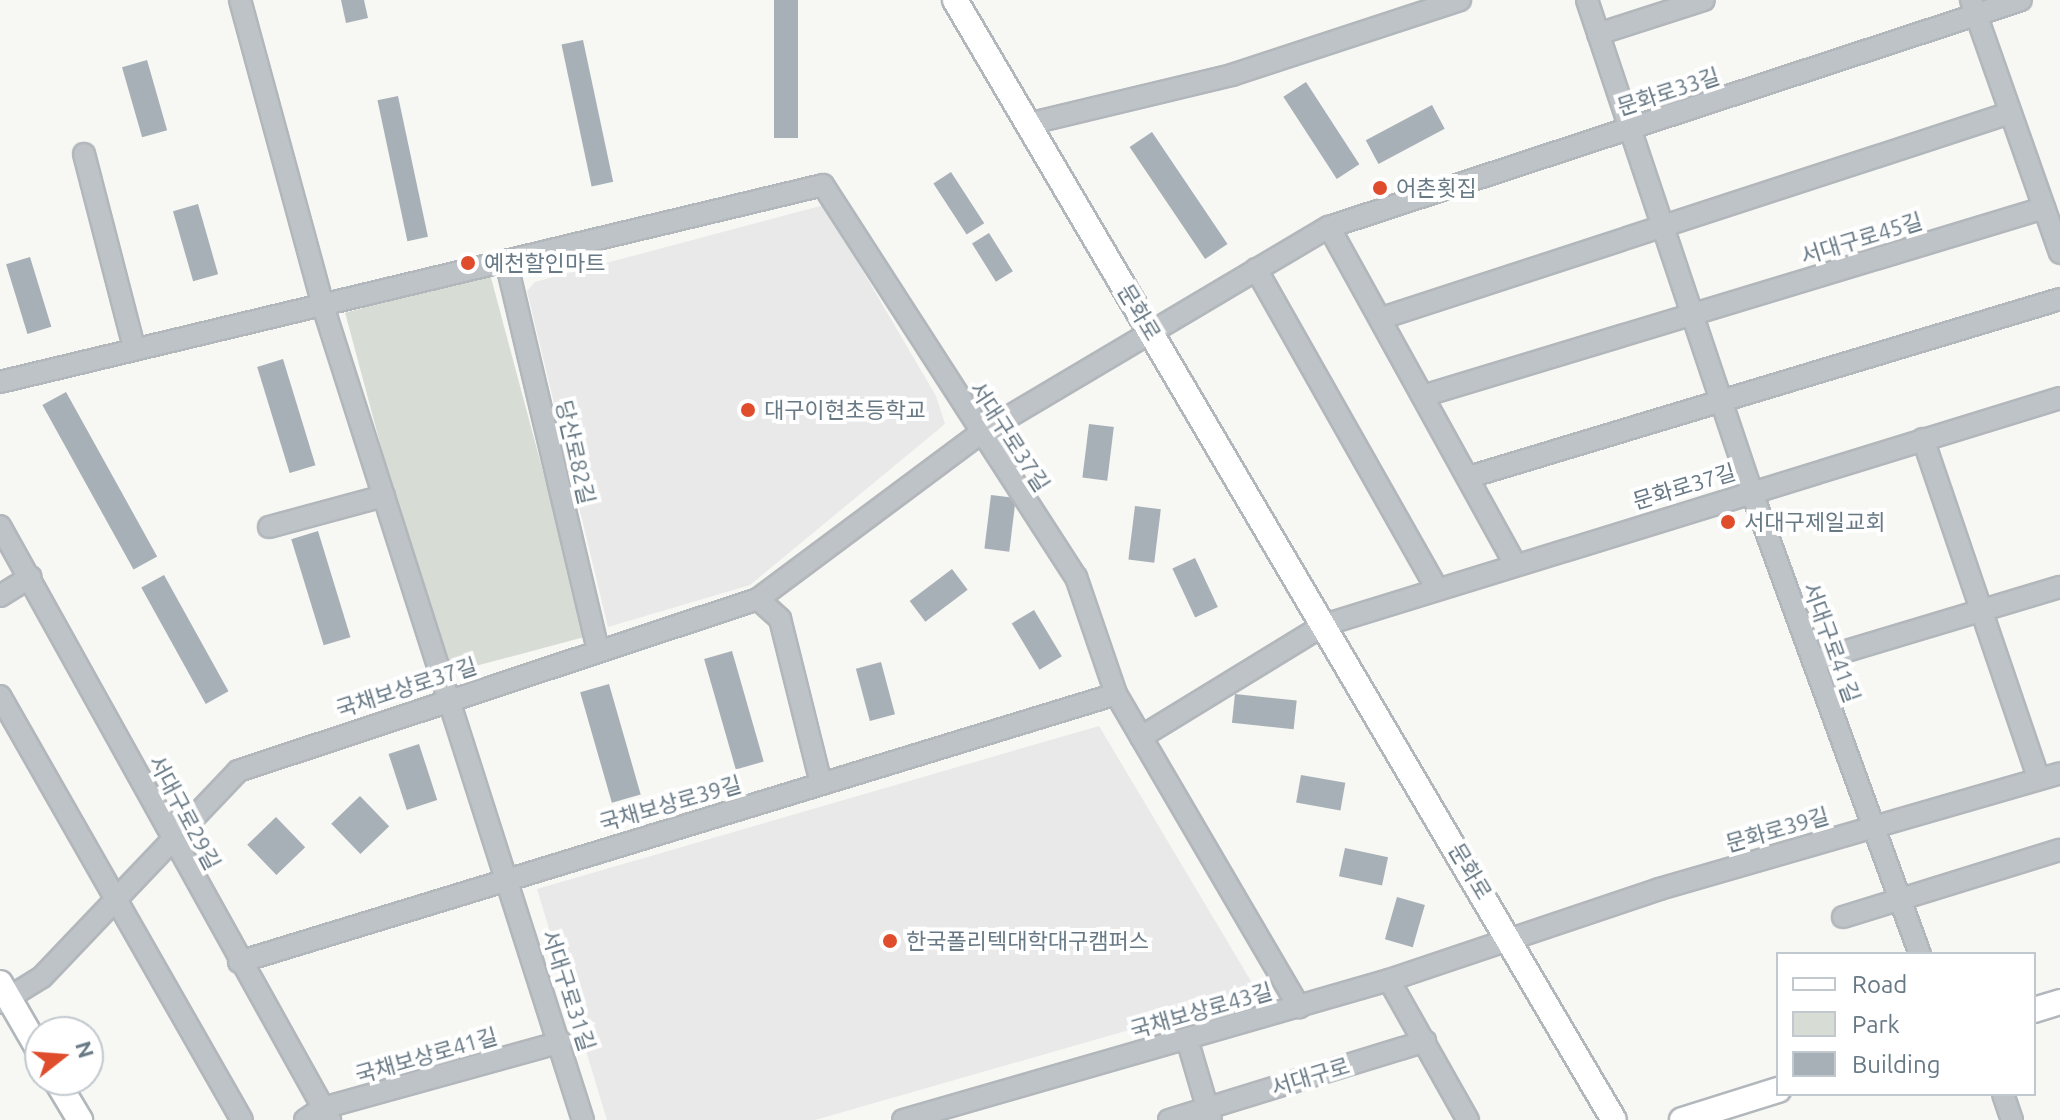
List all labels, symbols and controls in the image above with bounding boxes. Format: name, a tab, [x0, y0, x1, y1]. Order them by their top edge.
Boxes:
street label: 문화로33길	[1614, 62, 1722, 120]
place label: 어촌횟집	[1396, 175, 1477, 201]
marker: 어촌횟집	[1371, 179, 1389, 197]
street label: 서대구로45길	[1797, 207, 1925, 269]
place label: 예천할인마트	[484, 250, 605, 276]
marker: 예천할인마트	[459, 254, 477, 272]
street label: 문화로	[1113, 279, 1167, 345]
street label: 서대구로37길	[965, 376, 1055, 496]
street label: 당산로82길	[551, 397, 601, 507]
place label: 대구이현초등학교	[764, 397, 926, 423]
marker: 대구이현초등학교	[739, 401, 757, 419]
street label: 문화로37길	[1630, 458, 1738, 514]
place label: 서대구제일교회	[1744, 509, 1886, 535]
marker: 서대구제일교회	[1719, 513, 1737, 531]
street label: 서대구로41길	[1798, 578, 1866, 706]
street label: 국채보상로37길	[332, 652, 480, 722]
street label: 서대구로29길	[144, 750, 226, 874]
street label: 국채보상로39길	[596, 770, 744, 836]
street label: 문화로39길	[1723, 802, 1831, 856]
street label: 문화로	[1444, 838, 1498, 904]
street label: 서대구로31길	[537, 926, 601, 1054]
place label: 한국폴리텍대학대구캠퍼스	[906, 928, 1149, 954]
marker: 한국폴리텍대학대구캠퍼스	[881, 932, 899, 950]
legend	[1776, 952, 2036, 1096]
text: Road	[1852, 971, 1907, 998]
street label: 국채보상로43길	[1127, 977, 1275, 1043]
text: Park	[1852, 1011, 1900, 1038]
north arrow	[24, 1016, 104, 1096]
street label: 국채보상로41길	[352, 1022, 500, 1088]
text: N	[71, 1038, 100, 1061]
text: Building	[1852, 1051, 1940, 1078]
street label: 서대구로	[1267, 1052, 1353, 1100]

